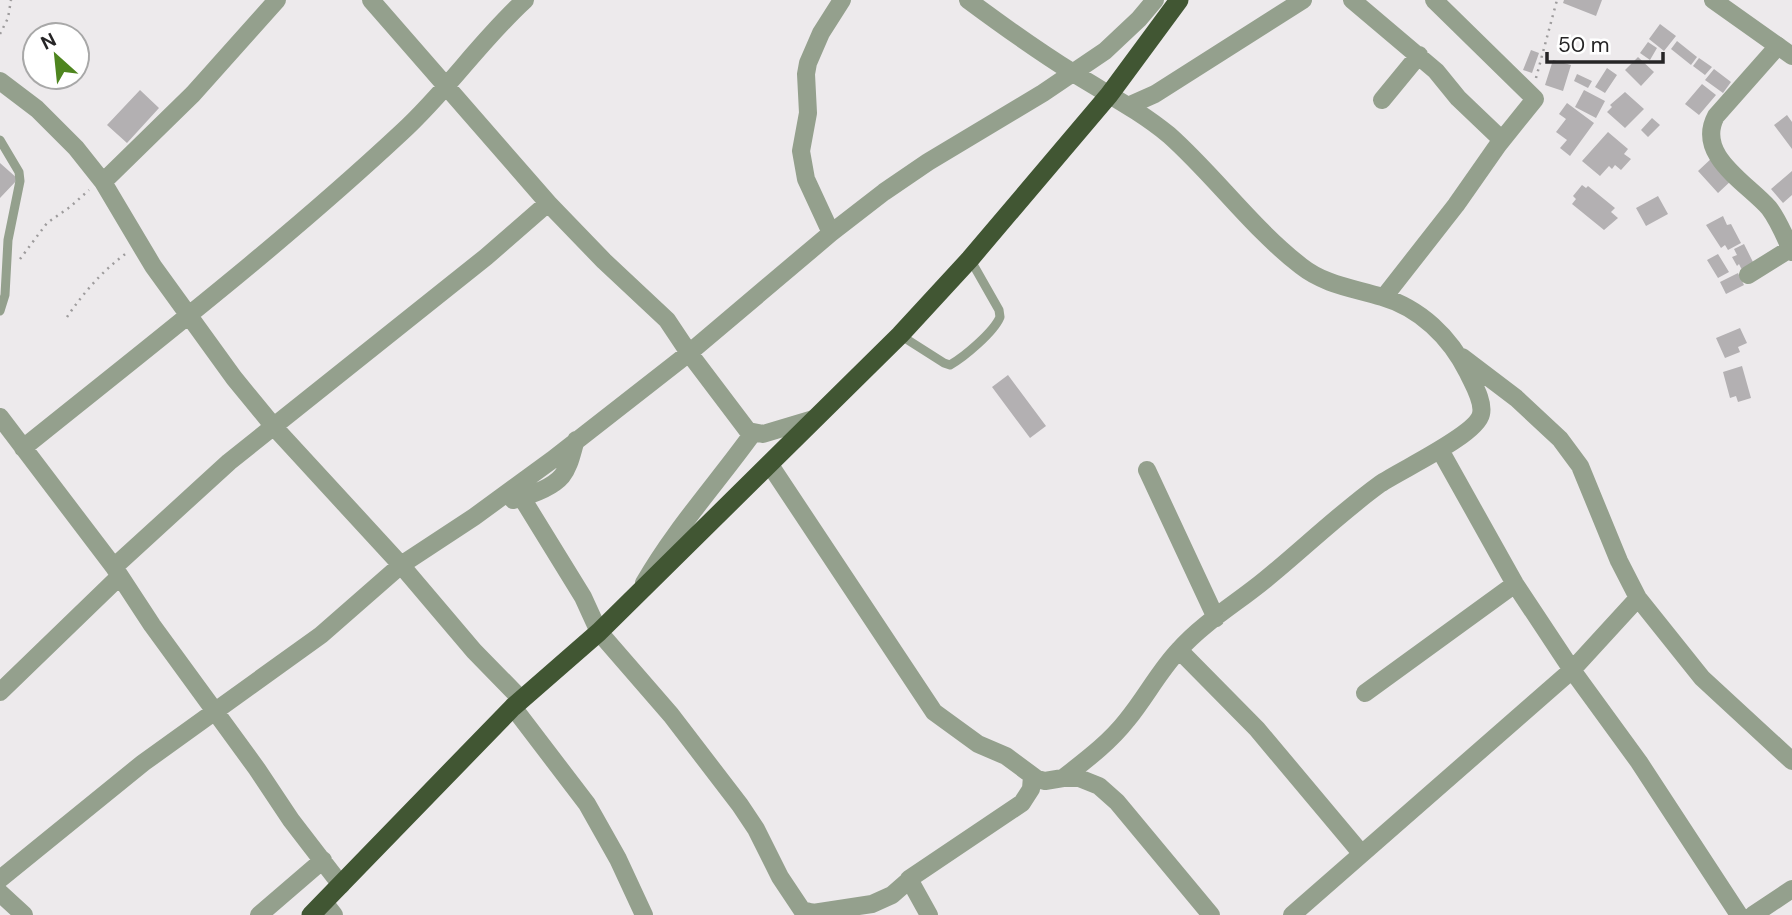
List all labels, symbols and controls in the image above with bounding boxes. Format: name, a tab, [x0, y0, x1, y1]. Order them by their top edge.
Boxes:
north arrow	[21, 21, 91, 91]
scale bar	[1547, 21, 1662, 65]
text: N	[37, 27, 60, 56]
text: 50 m	[1558, 31, 1609, 59]

